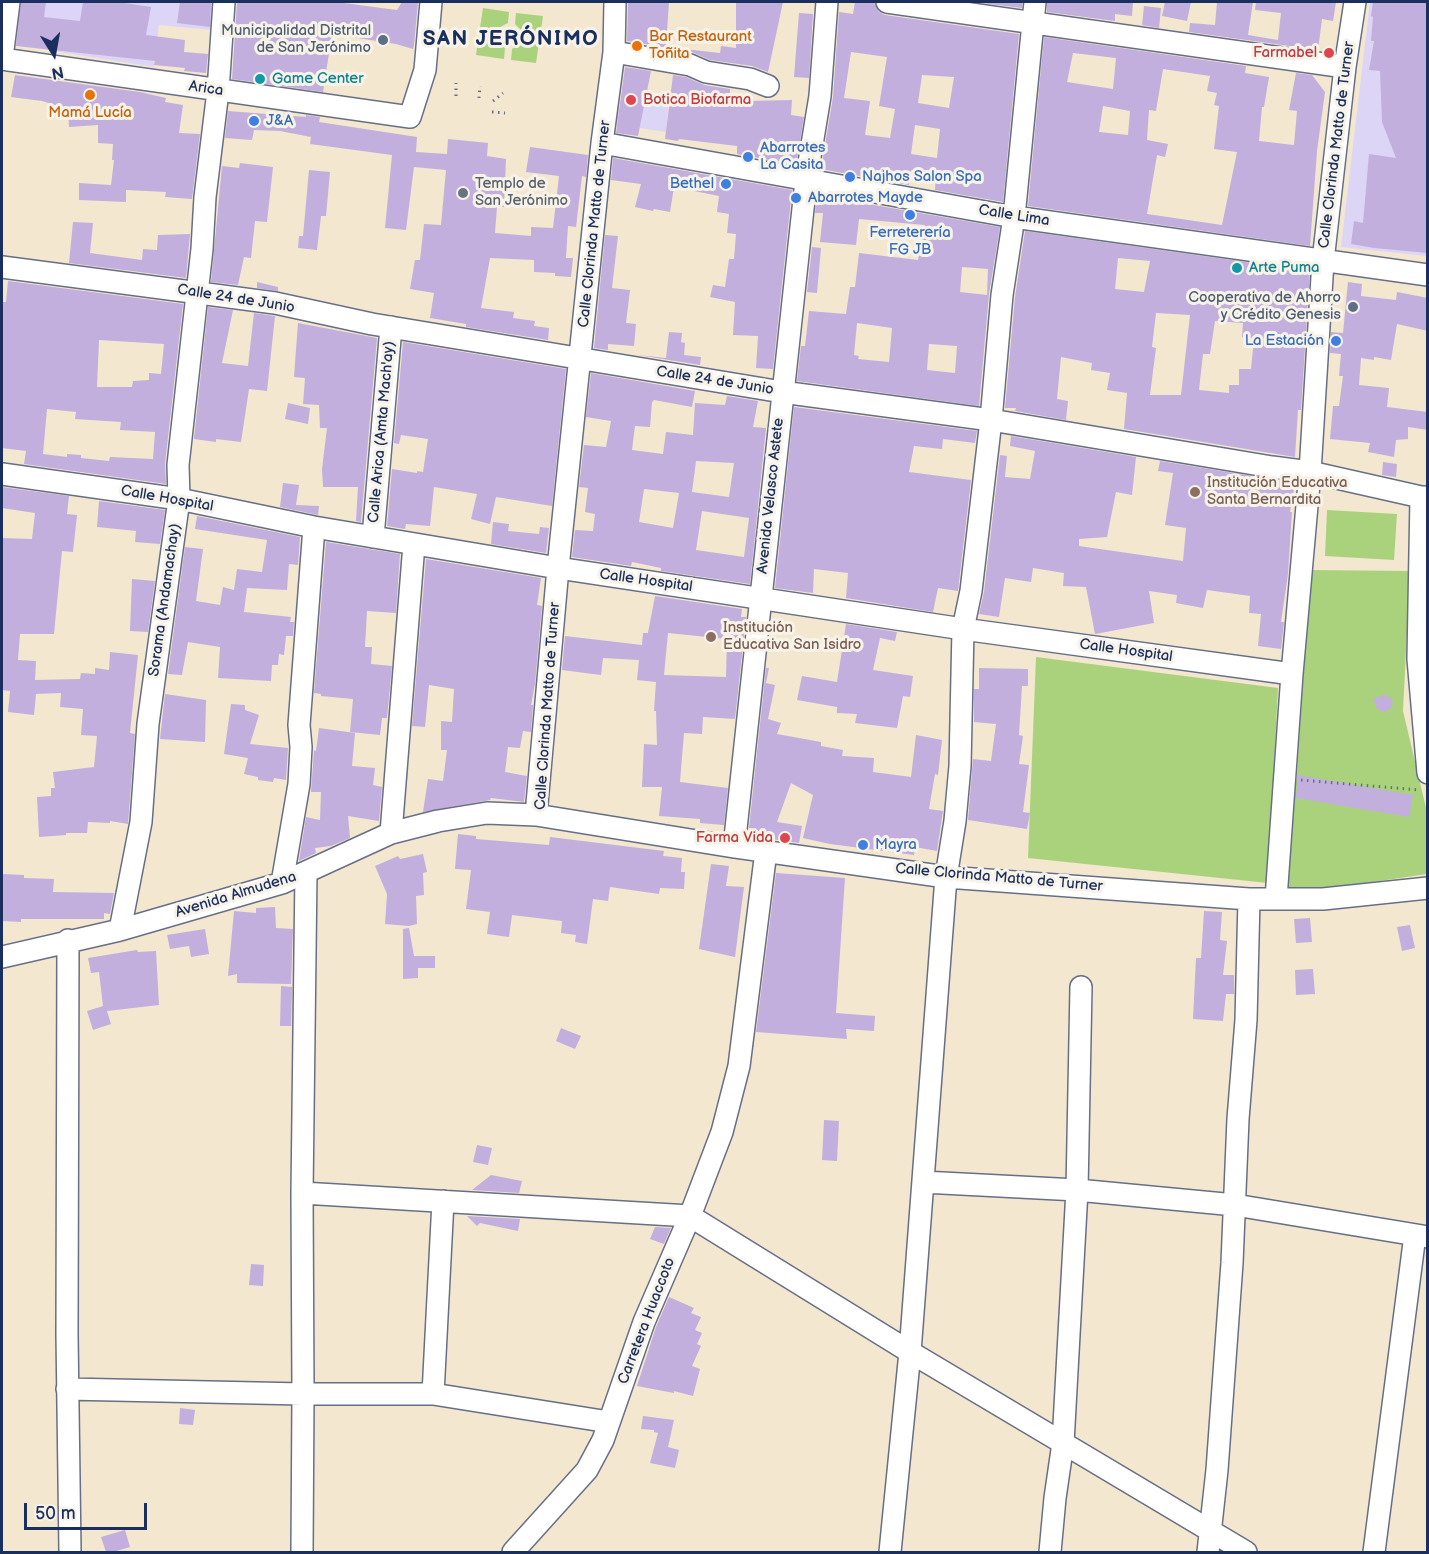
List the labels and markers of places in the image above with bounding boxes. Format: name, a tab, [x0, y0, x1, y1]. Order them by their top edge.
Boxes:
place label: Municipalidad Distrital de San Jerónimo	[221, 22, 371, 57]
place label: Bar Restaurant Toñita	[649, 28, 752, 63]
marker: Municipalidad Distrital de San Jerónimo	[376, 33, 390, 47]
marker: Bar Restaurant Toñita	[630, 39, 644, 53]
place label: Farmabel	[1253, 44, 1317, 62]
marker: Farmabel	[1322, 46, 1336, 60]
place label: Game Center	[272, 70, 364, 88]
marker: Game Center	[253, 72, 267, 86]
marker: Mamá Lucía	[83, 88, 97, 102]
place label: Botica Biofarma	[643, 91, 751, 109]
marker: Botica Biofarma	[624, 93, 638, 107]
place label: Mamá Lucía	[48, 104, 132, 122]
place label: J&A	[266, 112, 293, 130]
marker: J&A	[247, 114, 261, 128]
place label: Abarrotes La Casita	[760, 139, 825, 174]
marker: Abarrotes La Casita	[741, 150, 755, 164]
place label: Najhos Salon Spa	[862, 168, 982, 186]
marker: Najhos Salon Spa	[843, 170, 857, 184]
place label: Templo de San Jerónimo	[475, 175, 568, 210]
place label: Bethel	[670, 175, 714, 193]
marker: Bethel	[719, 177, 733, 191]
marker: Templo de San Jerónimo	[456, 186, 470, 200]
place label: Abarrotes Mayde	[808, 189, 923, 207]
marker: Abarrotes Mayde	[789, 191, 803, 205]
marker: Ferreterería FG JB	[903, 208, 917, 222]
place label: Ferreterería FG JB	[869, 224, 951, 259]
place label: Arte Puma	[1249, 259, 1320, 277]
marker: Arte Puma	[1230, 261, 1244, 275]
place label: Cooperativa de Ahorro y Crédito Genesis	[1188, 289, 1341, 324]
marker: Cooperativa de Ahorro y Crédito Genesis	[1346, 300, 1360, 314]
place label: La Estación	[1245, 332, 1324, 350]
marker: La Estación	[1329, 334, 1343, 348]
place label: Institución Educativa Santa Bernardita	[1207, 474, 1348, 509]
marker: Institución Educativa Santa Bernardita	[1188, 485, 1202, 499]
place label: Institución Educativa San Isidro	[723, 619, 861, 654]
marker: Institución Educativa San Isidro	[704, 630, 718, 644]
place label: Farma Vida	[696, 829, 773, 847]
marker: Farma Vida	[778, 831, 792, 845]
place label: Mayra	[875, 836, 917, 854]
marker: Mayra	[856, 838, 870, 852]

